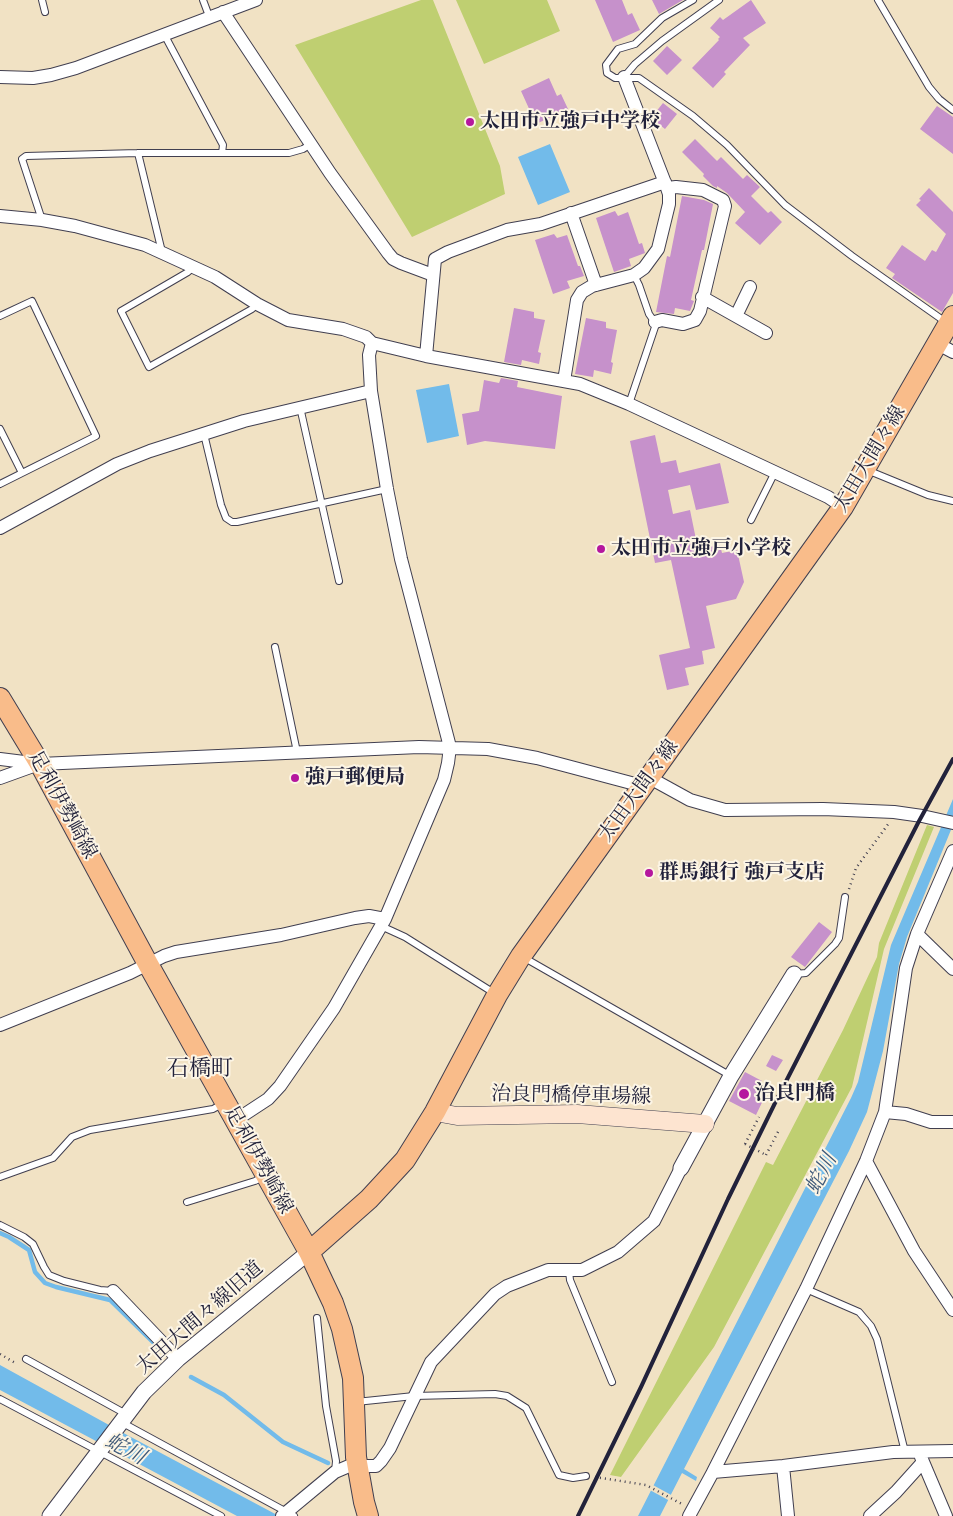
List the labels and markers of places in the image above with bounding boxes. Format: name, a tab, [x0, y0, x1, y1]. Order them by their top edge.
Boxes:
place label: 太田市立強戸中学校	[480, 110, 660, 134]
marker: 太田市立強戸中学校	[464, 116, 476, 128]
place label: 太田市立強戸小学校	[611, 537, 791, 561]
marker: 太田市立強戸小学校	[595, 543, 607, 555]
place label: 強戸郵便局	[305, 766, 405, 790]
marker: 強戸郵便局	[289, 772, 301, 784]
place label: 群馬銀行 強戸支店	[659, 861, 825, 885]
marker: 群馬銀行 強戸支店	[643, 867, 655, 879]
place label: 治良門橋	[755, 1082, 835, 1106]
marker: 治良門橋	[737, 1087, 751, 1101]

